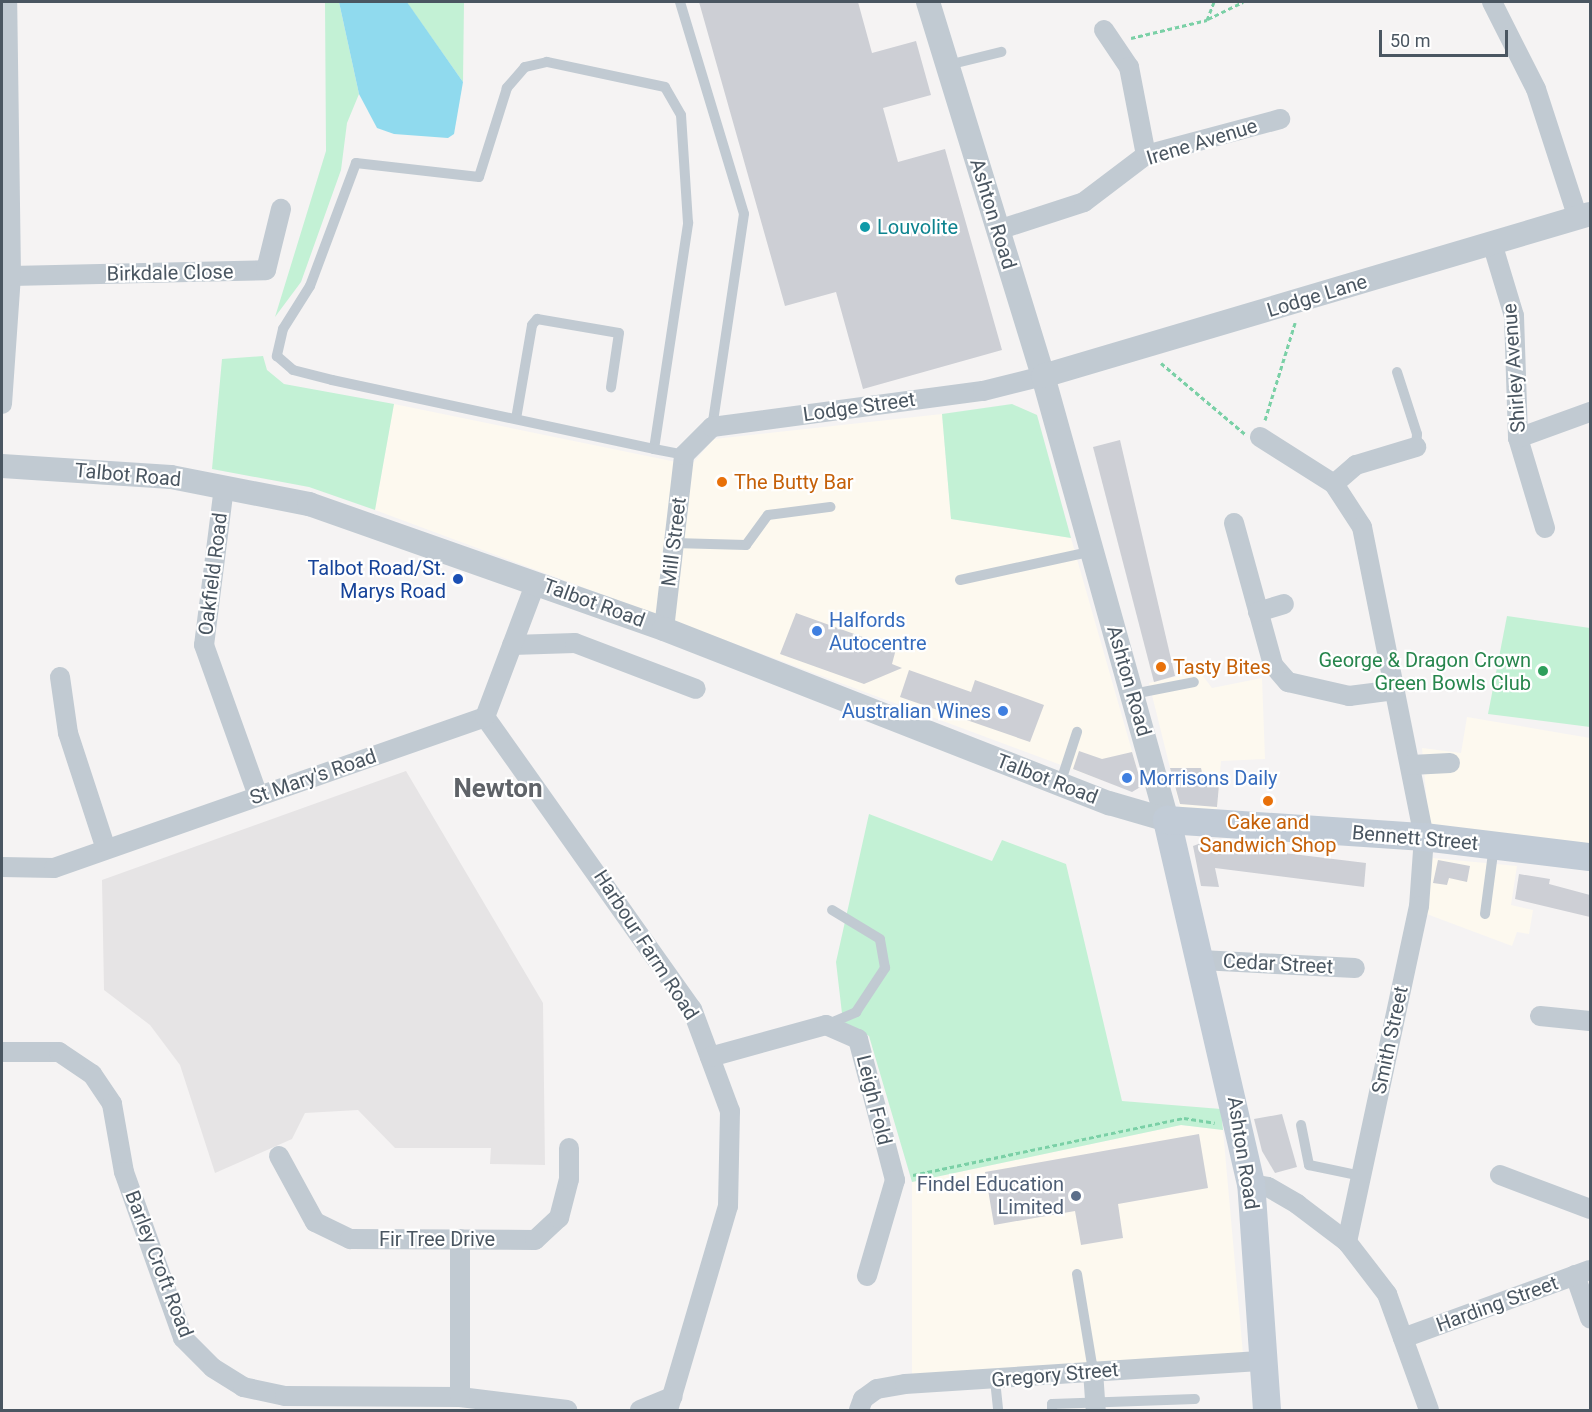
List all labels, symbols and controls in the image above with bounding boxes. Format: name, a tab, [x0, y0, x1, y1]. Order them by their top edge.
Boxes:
scale bar	[1382, 18, 1511, 56]
text: 50 m	[1390, 30, 1430, 51]
street label: Irene Avenue	[1144, 114, 1260, 170]
street label: Ashton Road	[965, 156, 1021, 272]
place label: Louvolite	[877, 215, 958, 239]
marker: Louvolite	[858, 220, 872, 234]
street label: Birkdale Close	[106, 260, 234, 286]
street label: Lodge Lane	[1264, 269, 1370, 323]
street label: Shirley Avenue	[1498, 302, 1530, 434]
street label: Lodge Street	[801, 387, 917, 427]
street label: Talbot Road	[74, 458, 182, 492]
place label: The Butty Bar	[734, 470, 854, 494]
marker: The Butty Bar	[715, 475, 729, 489]
street label: Mill Street	[657, 496, 691, 588]
street label: Oakfield Road	[194, 511, 232, 637]
place label: Talbot Road/St. Marys Road	[307, 556, 446, 603]
marker: Talbot Road/St. Marys Road	[451, 572, 465, 586]
street label: Talbot Road	[540, 573, 648, 633]
place label: Halfords Autocentre	[829, 608, 927, 655]
street label: Ashton Road	[1102, 623, 1156, 739]
marker: Halfords Autocentre	[810, 624, 824, 638]
place label: George & Dragon Crown Green Bowls Club	[1318, 648, 1531, 695]
place label: Tasty Bites	[1173, 655, 1271, 679]
marker: Tasty Bites	[1154, 660, 1168, 674]
marker: George & Dragon Crown Green Bowls Club	[1536, 664, 1550, 678]
place label: Australian Wines	[842, 699, 991, 723]
marker: Australian Wines	[996, 704, 1010, 718]
street label: St Mary's Road	[247, 744, 379, 810]
street label: Talbot Road	[993, 749, 1101, 809]
place label: Morrisons Daily	[1139, 766, 1278, 790]
marker: Morrisons Daily	[1120, 771, 1134, 785]
district label: Newton	[453, 773, 543, 805]
marker: Cake and Sandwich Shop	[1261, 794, 1275, 808]
place label: Cake and Sandwich Shop	[1200, 810, 1336, 857]
street label: Bennett Street	[1351, 821, 1479, 855]
street label: Harbour Farm Road	[589, 865, 703, 1025]
street label: Cedar Street	[1222, 949, 1334, 979]
street label: Smith Street	[1367, 984, 1413, 1096]
street label: Leigh Fold	[851, 1053, 897, 1147]
street label: Ashton Road	[1222, 1095, 1264, 1211]
place label: Findel Education Limited	[917, 1172, 1064, 1219]
street label: Barley Croft Road	[120, 1187, 198, 1341]
marker: Findel Education Limited	[1069, 1189, 1083, 1203]
street label: Fir Tree Drive	[379, 1227, 495, 1251]
street label: Harding Street	[1433, 1271, 1561, 1337]
street label: Gregory Street	[990, 1357, 1120, 1393]

